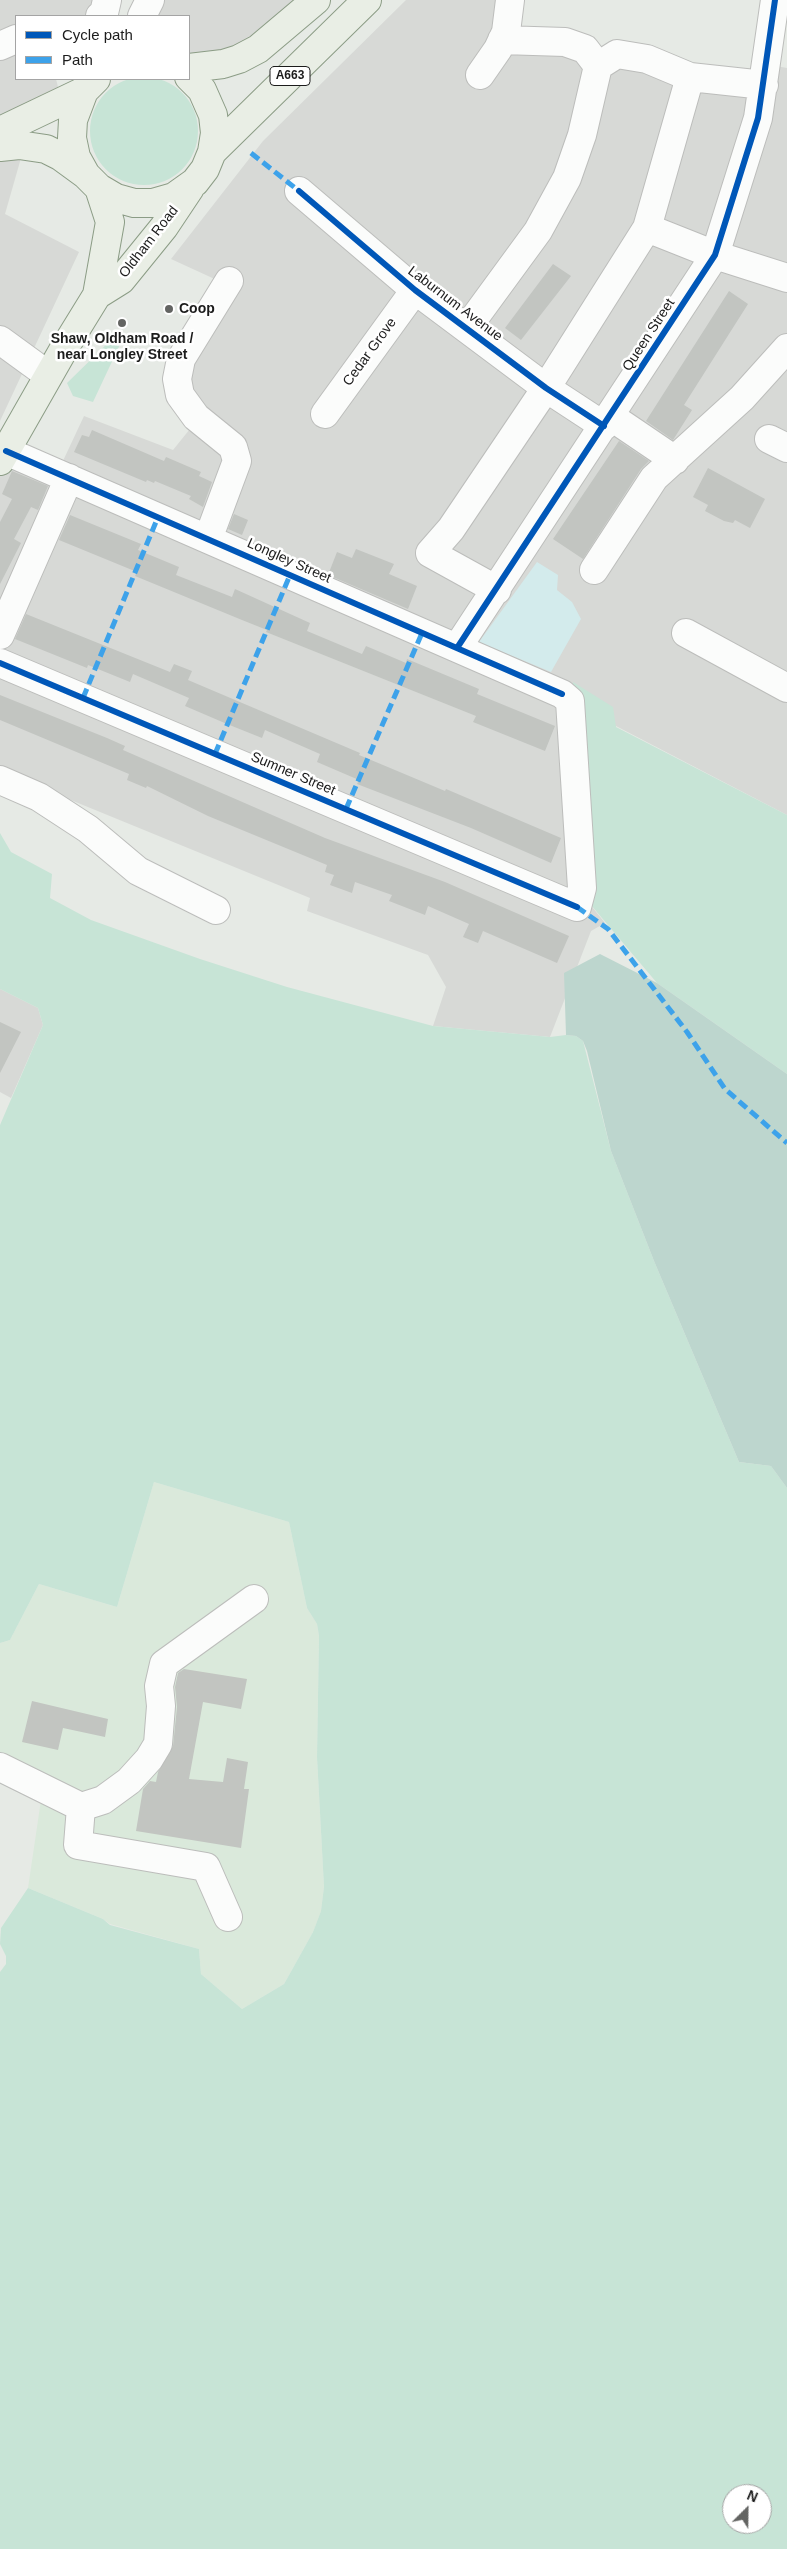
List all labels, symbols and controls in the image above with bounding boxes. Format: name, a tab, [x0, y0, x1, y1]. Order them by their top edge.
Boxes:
legend	[15, 15, 190, 80]
text: Cycle path	[62, 26, 133, 43]
text: Path	[62, 51, 93, 68]
road number: A663	[270, 66, 310, 85]
street label: Oldham Road	[116, 203, 182, 281]
street label: Laburnum Avenue	[404, 263, 506, 345]
street label: Queen Street	[619, 296, 679, 374]
place label: Coop	[179, 301, 215, 317]
marker: Coop	[163, 303, 175, 315]
street label: Cedar Grove	[340, 315, 400, 389]
marker: Shaw, Oldham Road / near Longley Street	[116, 317, 128, 329]
place label: Shaw, Oldham Road / near Longley Street	[51, 331, 193, 364]
street label: Longley Street	[244, 535, 334, 587]
street label: Sumner Street	[248, 749, 338, 799]
north arrow	[722, 2484, 772, 2534]
text: N	[745, 2487, 760, 2505]

